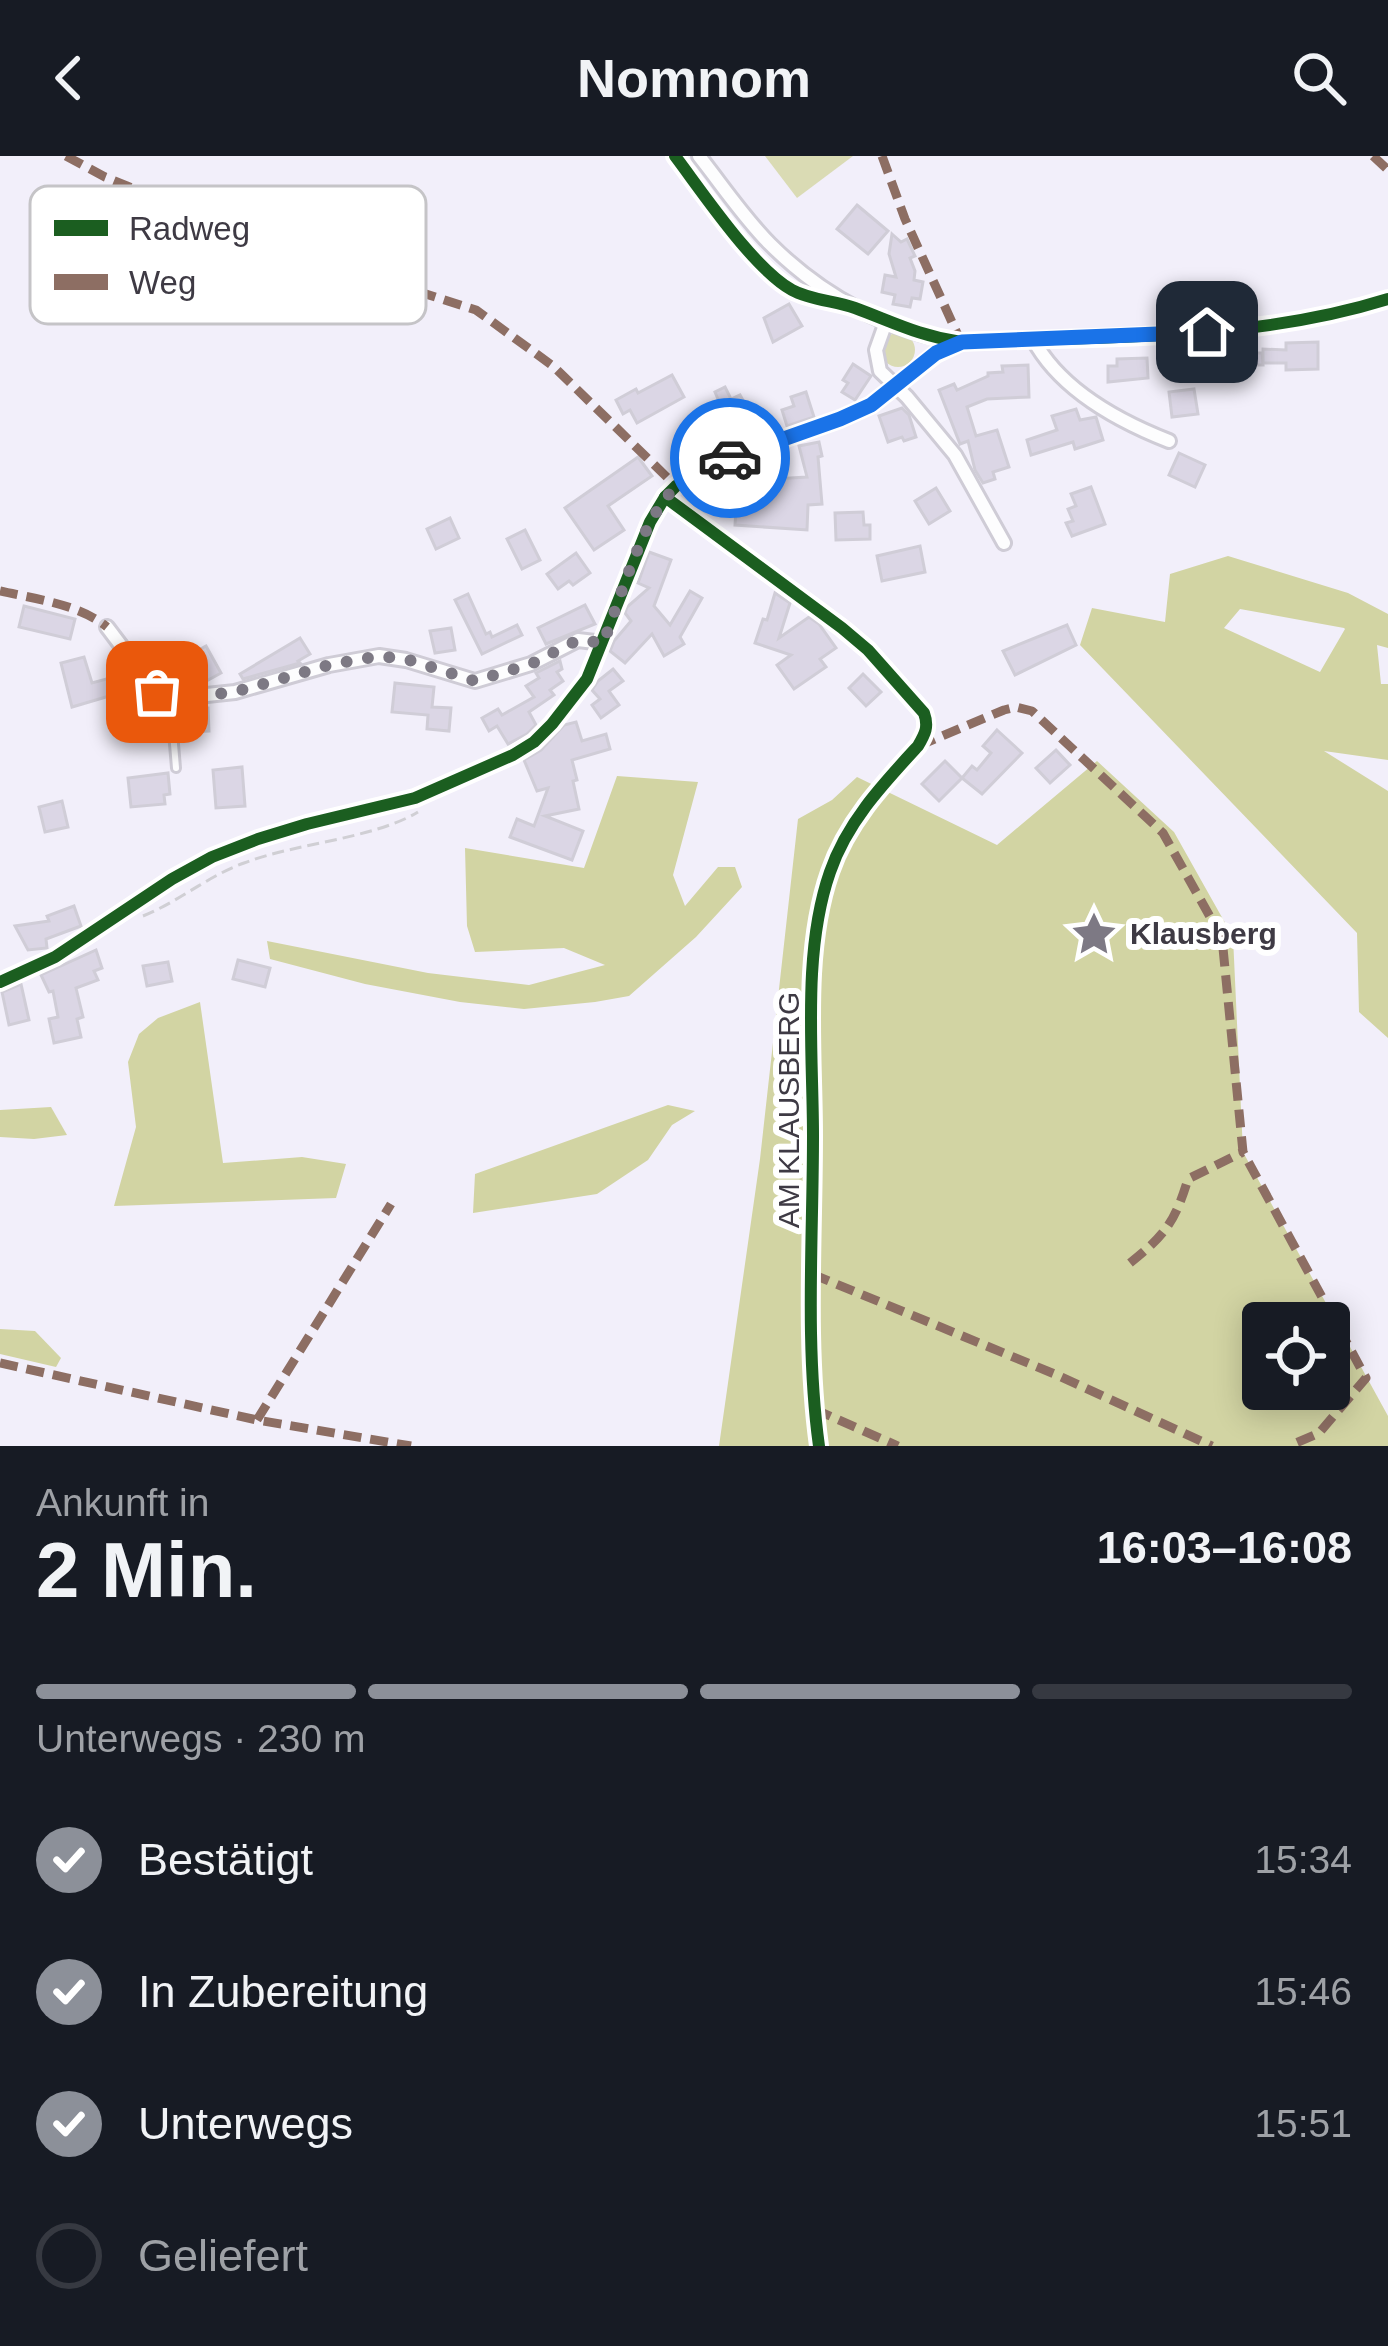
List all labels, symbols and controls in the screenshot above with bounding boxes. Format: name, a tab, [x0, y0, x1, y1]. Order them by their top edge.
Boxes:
icon: back	[36, 45, 102, 111]
icon: search	[1286, 45, 1352, 111]
text: Nomnom	[577, 48, 811, 108]
legend	[30, 186, 426, 324]
text: Radweg	[129, 210, 250, 247]
text: Weg	[129, 264, 196, 301]
pin	[1156, 281, 1258, 383]
icon: home	[1174, 299, 1240, 365]
courier	[670, 398, 790, 518]
icon: car	[697, 425, 763, 491]
pin	[106, 641, 208, 743]
icon: bag	[124, 659, 190, 725]
place icon: Klausberg	[1069, 909, 1119, 959]
place label: Klausberg	[1130, 917, 1277, 950]
street label: AM KLAUSBERG	[772, 992, 805, 1228]
map controls	[1242, 1302, 1350, 1410]
button: locate	[1242, 1302, 1350, 1410]
text: Ankunft in	[36, 1481, 209, 1524]
text: 16:03–16:08	[1097, 1522, 1352, 1573]
text: 2 Min.	[36, 1526, 257, 1614]
text: Unterwegs · 230 m	[36, 1717, 365, 1760]
icon: check	[36, 1827, 102, 1893]
text: Bestätigt	[138, 1834, 313, 1885]
text: 15:34	[1254, 1838, 1352, 1881]
icon: check	[36, 1959, 102, 2025]
text: In Zubereitung	[138, 1966, 428, 2017]
text: 15:46	[1254, 1970, 1352, 2013]
icon: check	[36, 2091, 102, 2157]
text: Unterwegs	[138, 2098, 353, 2149]
text: 15:51	[1254, 2102, 1352, 2145]
text: Geliefert	[138, 2230, 308, 2281]

